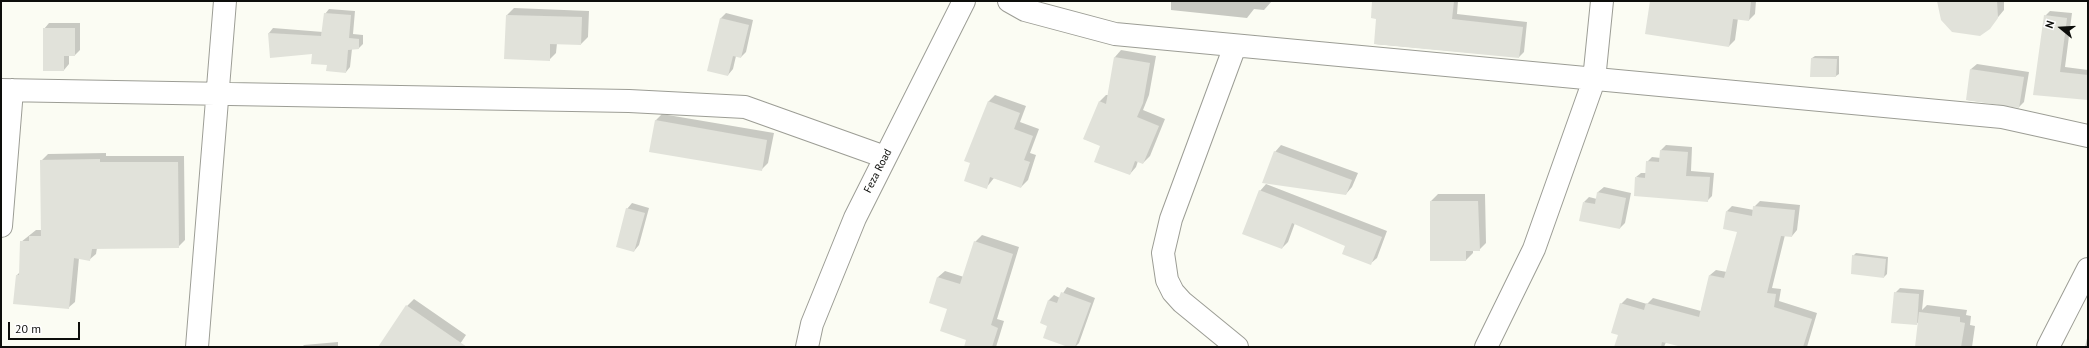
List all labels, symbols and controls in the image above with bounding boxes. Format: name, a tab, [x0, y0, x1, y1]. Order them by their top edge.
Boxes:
north arrow	[2041, 8, 2081, 48]
text: N	[2042, 19, 2057, 30]
street label: Feza Road	[861, 147, 895, 195]
scale bar	[10, 314, 82, 340]
text: 20 m	[15, 321, 41, 336]

